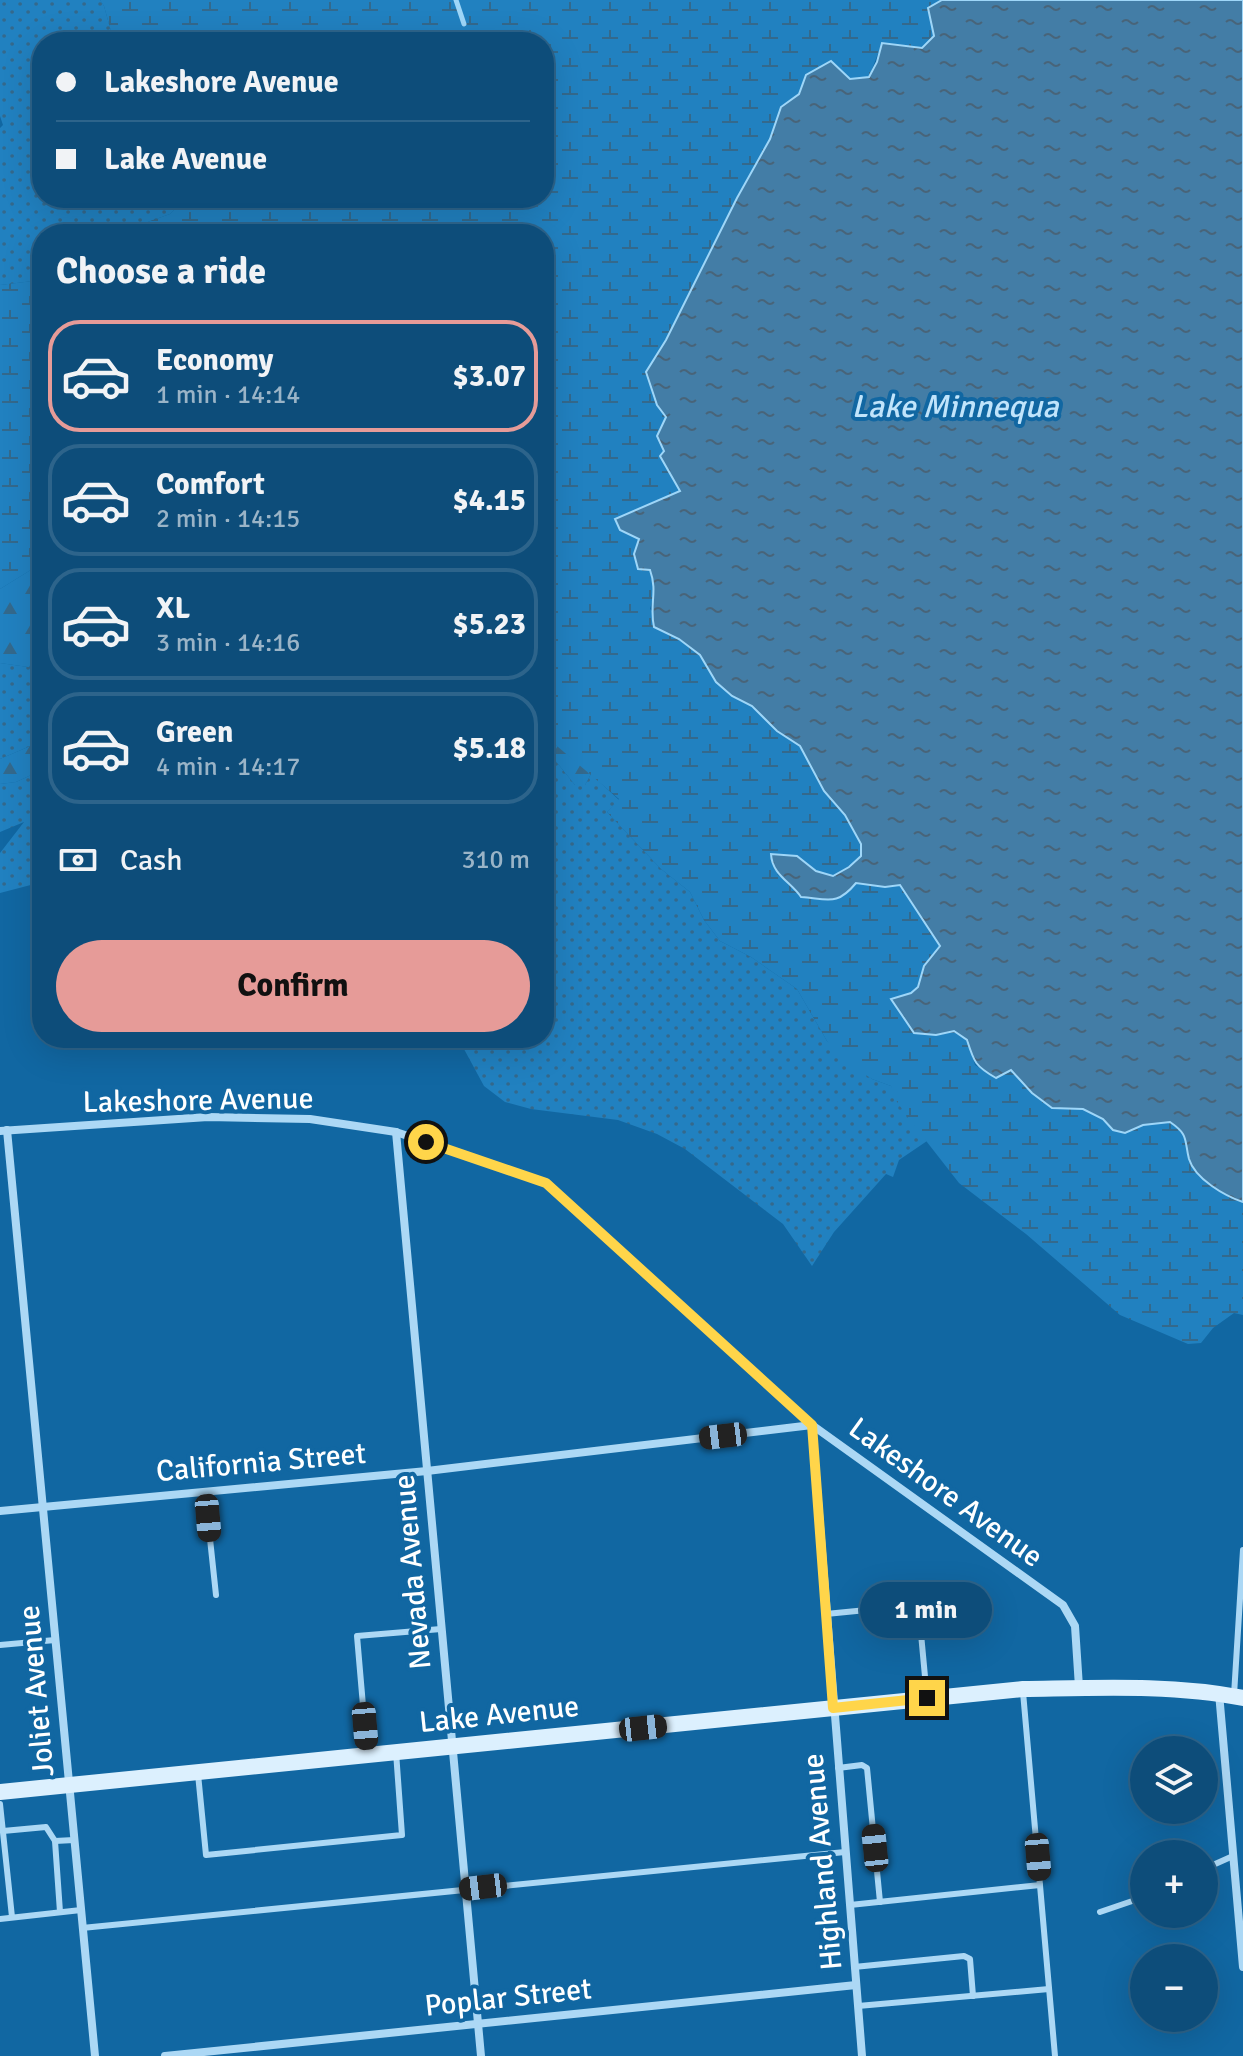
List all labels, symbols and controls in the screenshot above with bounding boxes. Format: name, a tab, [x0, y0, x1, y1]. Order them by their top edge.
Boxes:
text: Lakeshore Avenue	[104, 64, 339, 101]
text: Lake Avenue	[104, 141, 267, 178]
text: Choose a ride	[56, 249, 266, 294]
icon: car	[60, 340, 132, 412]
text: Economy	[156, 342, 273, 379]
text: $3.07	[453, 358, 526, 395]
text: 1 min · 14:14	[156, 379, 300, 411]
water label: Lake Minnequa	[851, 387, 1059, 426]
icon: car	[60, 464, 132, 536]
text: Comfort	[156, 466, 265, 503]
text: $4.15	[453, 482, 526, 519]
text: 2 min · 14:15	[156, 503, 300, 535]
icon: car	[60, 588, 132, 660]
text: XL	[156, 590, 190, 627]
text: $5.23	[453, 606, 526, 643]
text: 3 min · 14:16	[156, 627, 300, 659]
icon: car	[60, 712, 132, 784]
text: Green	[156, 714, 233, 751]
text: $5.18	[453, 730, 526, 767]
text: 4 min · 14:17	[156, 751, 300, 783]
icon: cash	[56, 838, 100, 882]
text: Cash	[120, 842, 183, 879]
text: 310 m	[461, 844, 530, 876]
button: Confirm	[56, 940, 530, 1032]
street label: Lakeshore Avenue	[82, 1080, 314, 1121]
route start	[408, 1124, 444, 1160]
street label: Lakeshore Avenue	[841, 1410, 1050, 1575]
car	[698, 1421, 748, 1451]
street label: California Street	[155, 1435, 368, 1490]
street label: Nevada Avenue	[386, 1473, 439, 1671]
car	[194, 1493, 222, 1543]
callout: 1 min	[861, 1582, 993, 1638]
text: 1 min	[895, 1594, 957, 1626]
street label: Joliet Avenue	[11, 1604, 62, 1778]
route end	[909, 1680, 945, 1716]
street label: Lake Avenue	[417, 1688, 581, 1741]
car	[351, 1701, 379, 1751]
car	[618, 1714, 668, 1742]
map controls	[1130, 1736, 1218, 2032]
button: layers	[1130, 1736, 1218, 1824]
street label: Highland Avenue	[795, 1752, 850, 1972]
car	[861, 1823, 889, 1873]
car	[1024, 1832, 1052, 1882]
button: +	[1130, 1840, 1218, 1928]
car	[458, 1872, 508, 1902]
button: −	[1130, 1944, 1218, 2032]
street label: Poplar Street	[423, 1970, 593, 2025]

